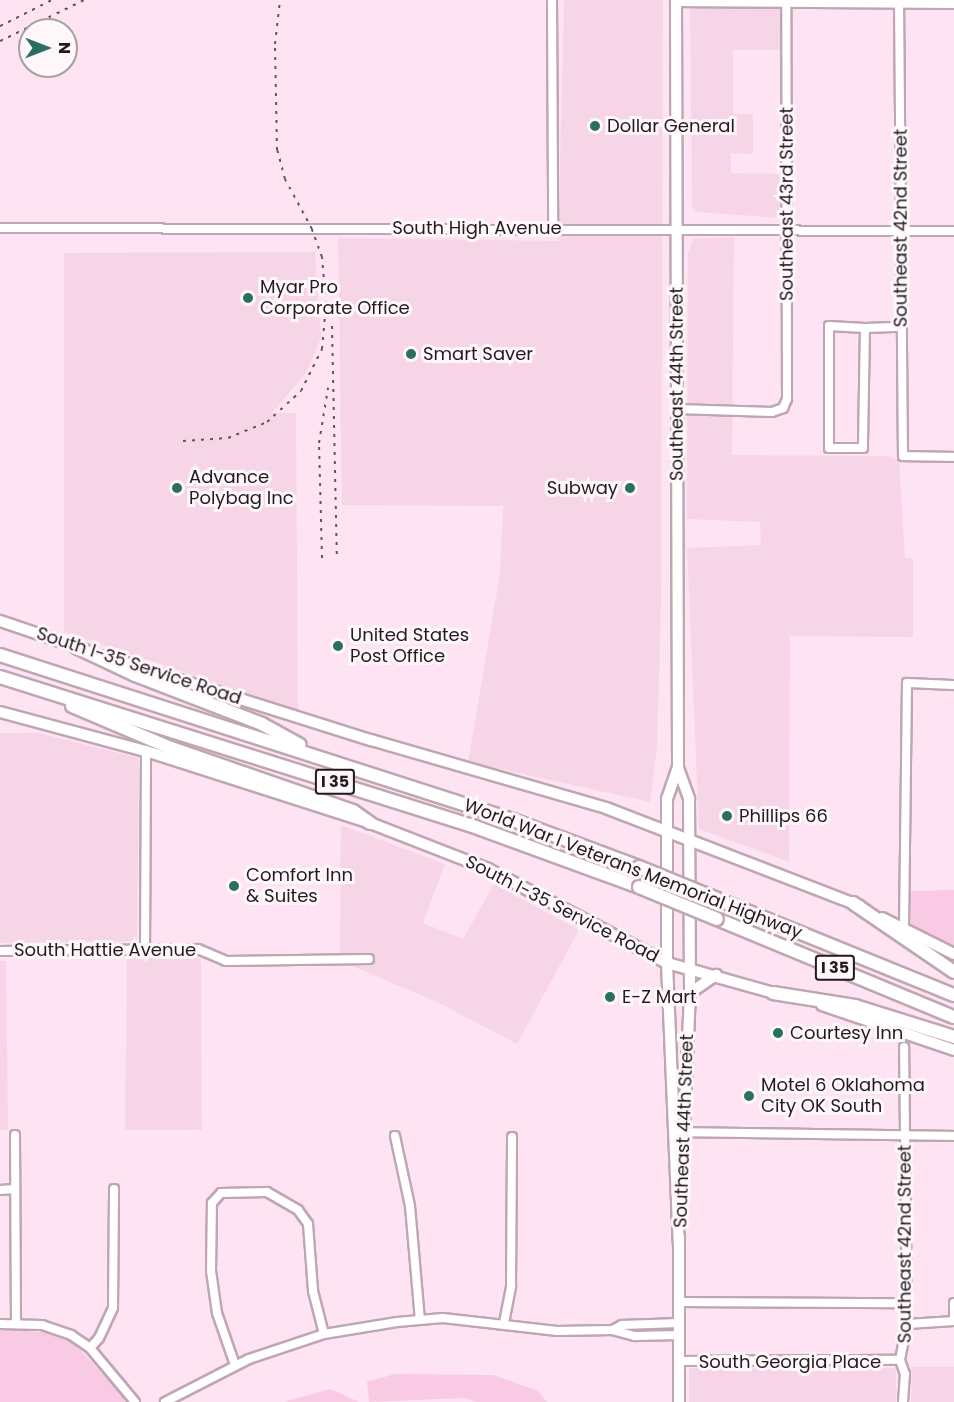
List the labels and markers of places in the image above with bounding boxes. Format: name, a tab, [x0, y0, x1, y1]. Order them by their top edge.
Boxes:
place label: Dollar General	[607, 115, 735, 137]
marker: Dollar General	[588, 119, 602, 133]
place label: Myar Pro Corporate Office	[260, 277, 410, 320]
marker: Myar Pro Corporate Office	[241, 291, 255, 305]
place label: Smart Saver	[423, 343, 533, 365]
marker: Smart Saver	[404, 347, 418, 361]
place label: Advance Polybag Inc	[189, 467, 294, 510]
place label: Subway	[547, 477, 618, 499]
marker: Advance Polybag Inc	[170, 481, 184, 495]
marker: Subway	[623, 481, 637, 495]
place label: United States Post Office	[350, 625, 469, 668]
marker: United States Post Office	[331, 639, 345, 653]
place label: Phillips 66	[739, 805, 828, 827]
marker: Phillips 66	[720, 809, 734, 823]
place label: Comfort Inn & Suites	[246, 865, 353, 908]
marker: Comfort Inn & Suites	[227, 879, 241, 893]
place label: E-Z Mart	[622, 986, 697, 1008]
marker: E-Z Mart	[603, 990, 617, 1004]
place label: Courtesy Inn	[790, 1022, 903, 1044]
marker: Courtesy Inn	[771, 1026, 785, 1040]
place label: Motel 6 Oklahoma City OK South	[761, 1075, 925, 1118]
marker: Motel 6 Oklahoma City OK South	[742, 1089, 756, 1103]

